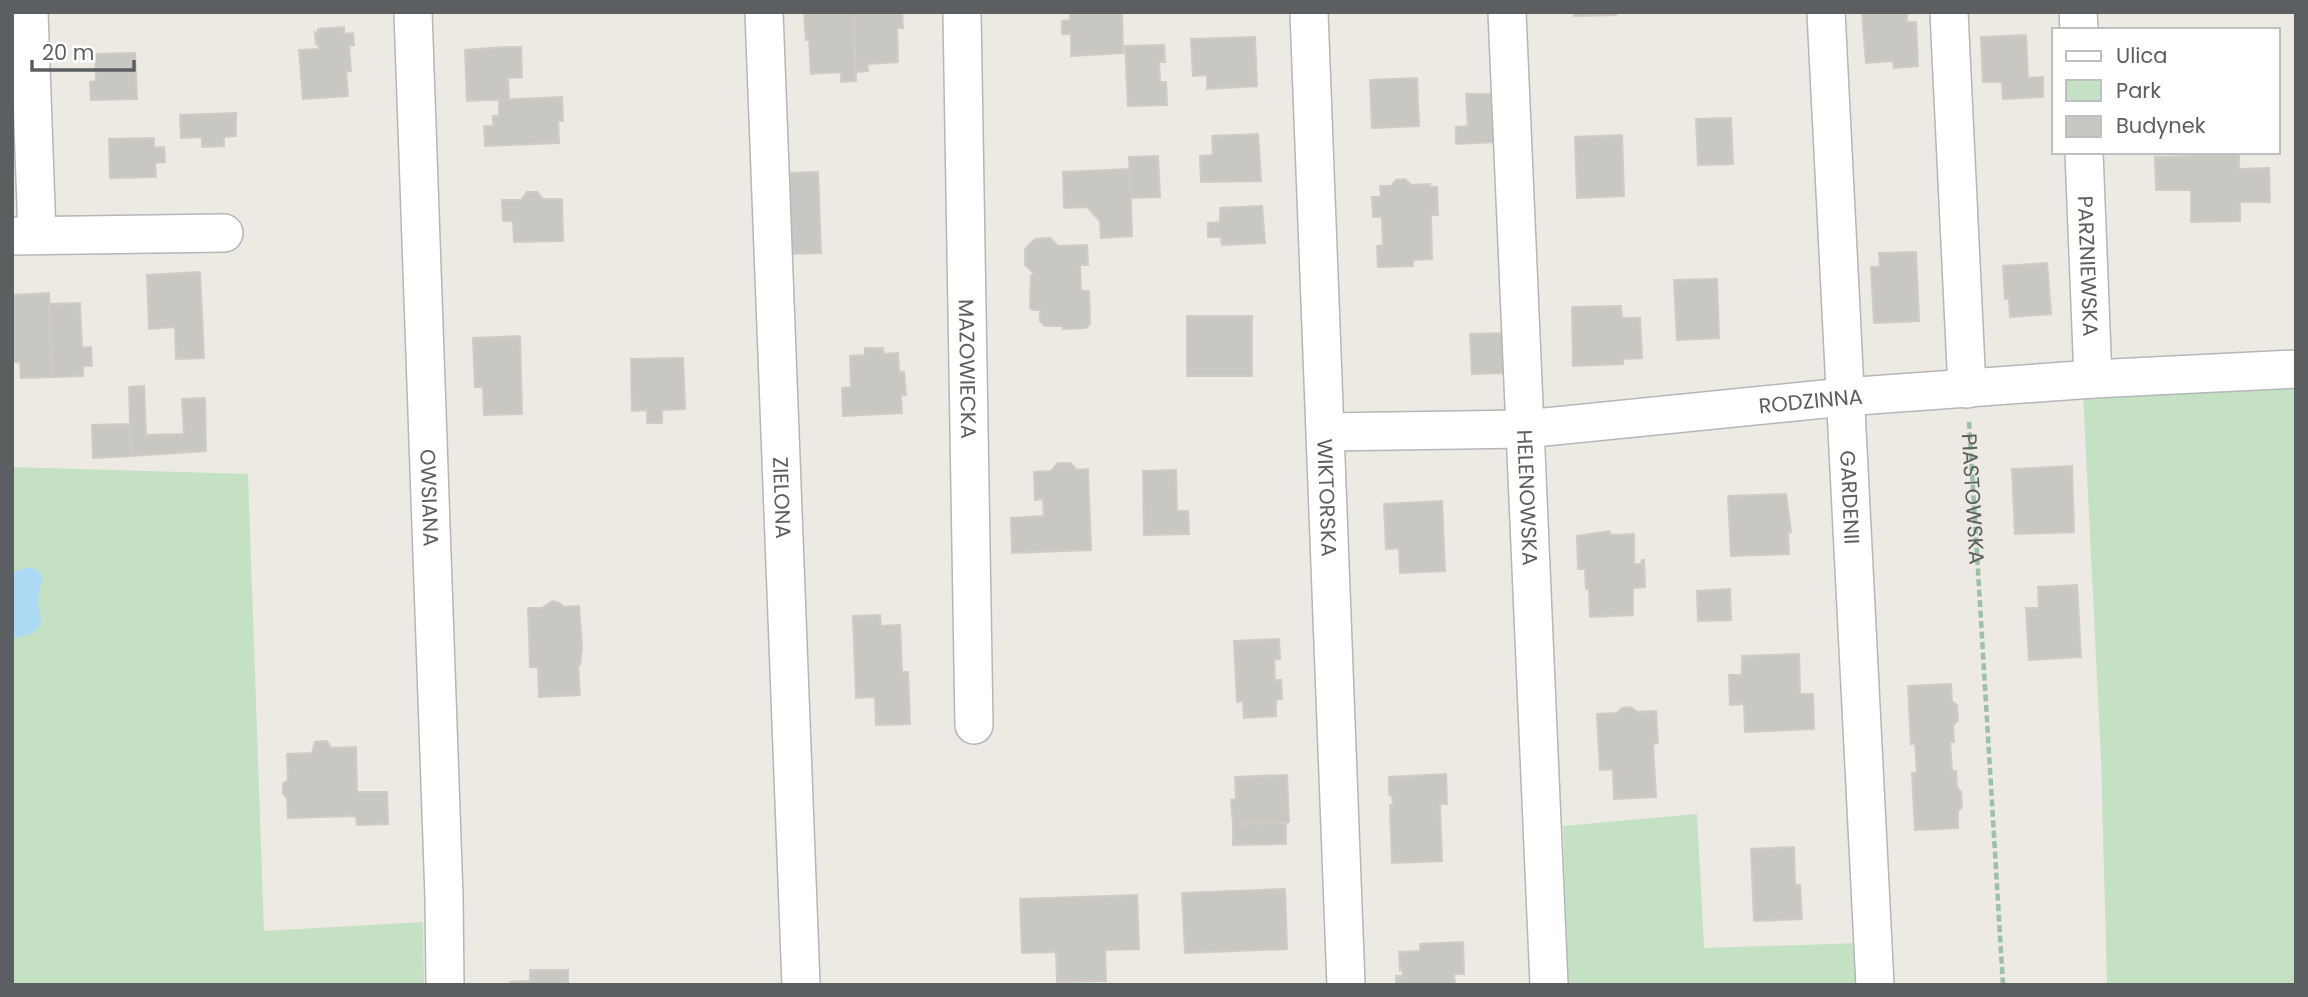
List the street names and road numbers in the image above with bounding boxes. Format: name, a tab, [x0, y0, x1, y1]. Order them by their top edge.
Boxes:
street label: PARZNIEWSKA	[2071, 195, 2106, 337]
street label: MAZOWIECKA	[952, 299, 984, 439]
street label: RODZINNA	[1757, 381, 1864, 420]
street label: HELENOWSKA	[1511, 429, 1545, 566]
street label: PIASTOWSKA	[1955, 432, 1992, 565]
street label: WIKTORSKA	[1311, 438, 1344, 557]
street label: OWSIANA	[414, 448, 446, 547]
street label: GARDENII	[1834, 450, 1867, 545]
street label: ZIELONA	[766, 456, 799, 539]

